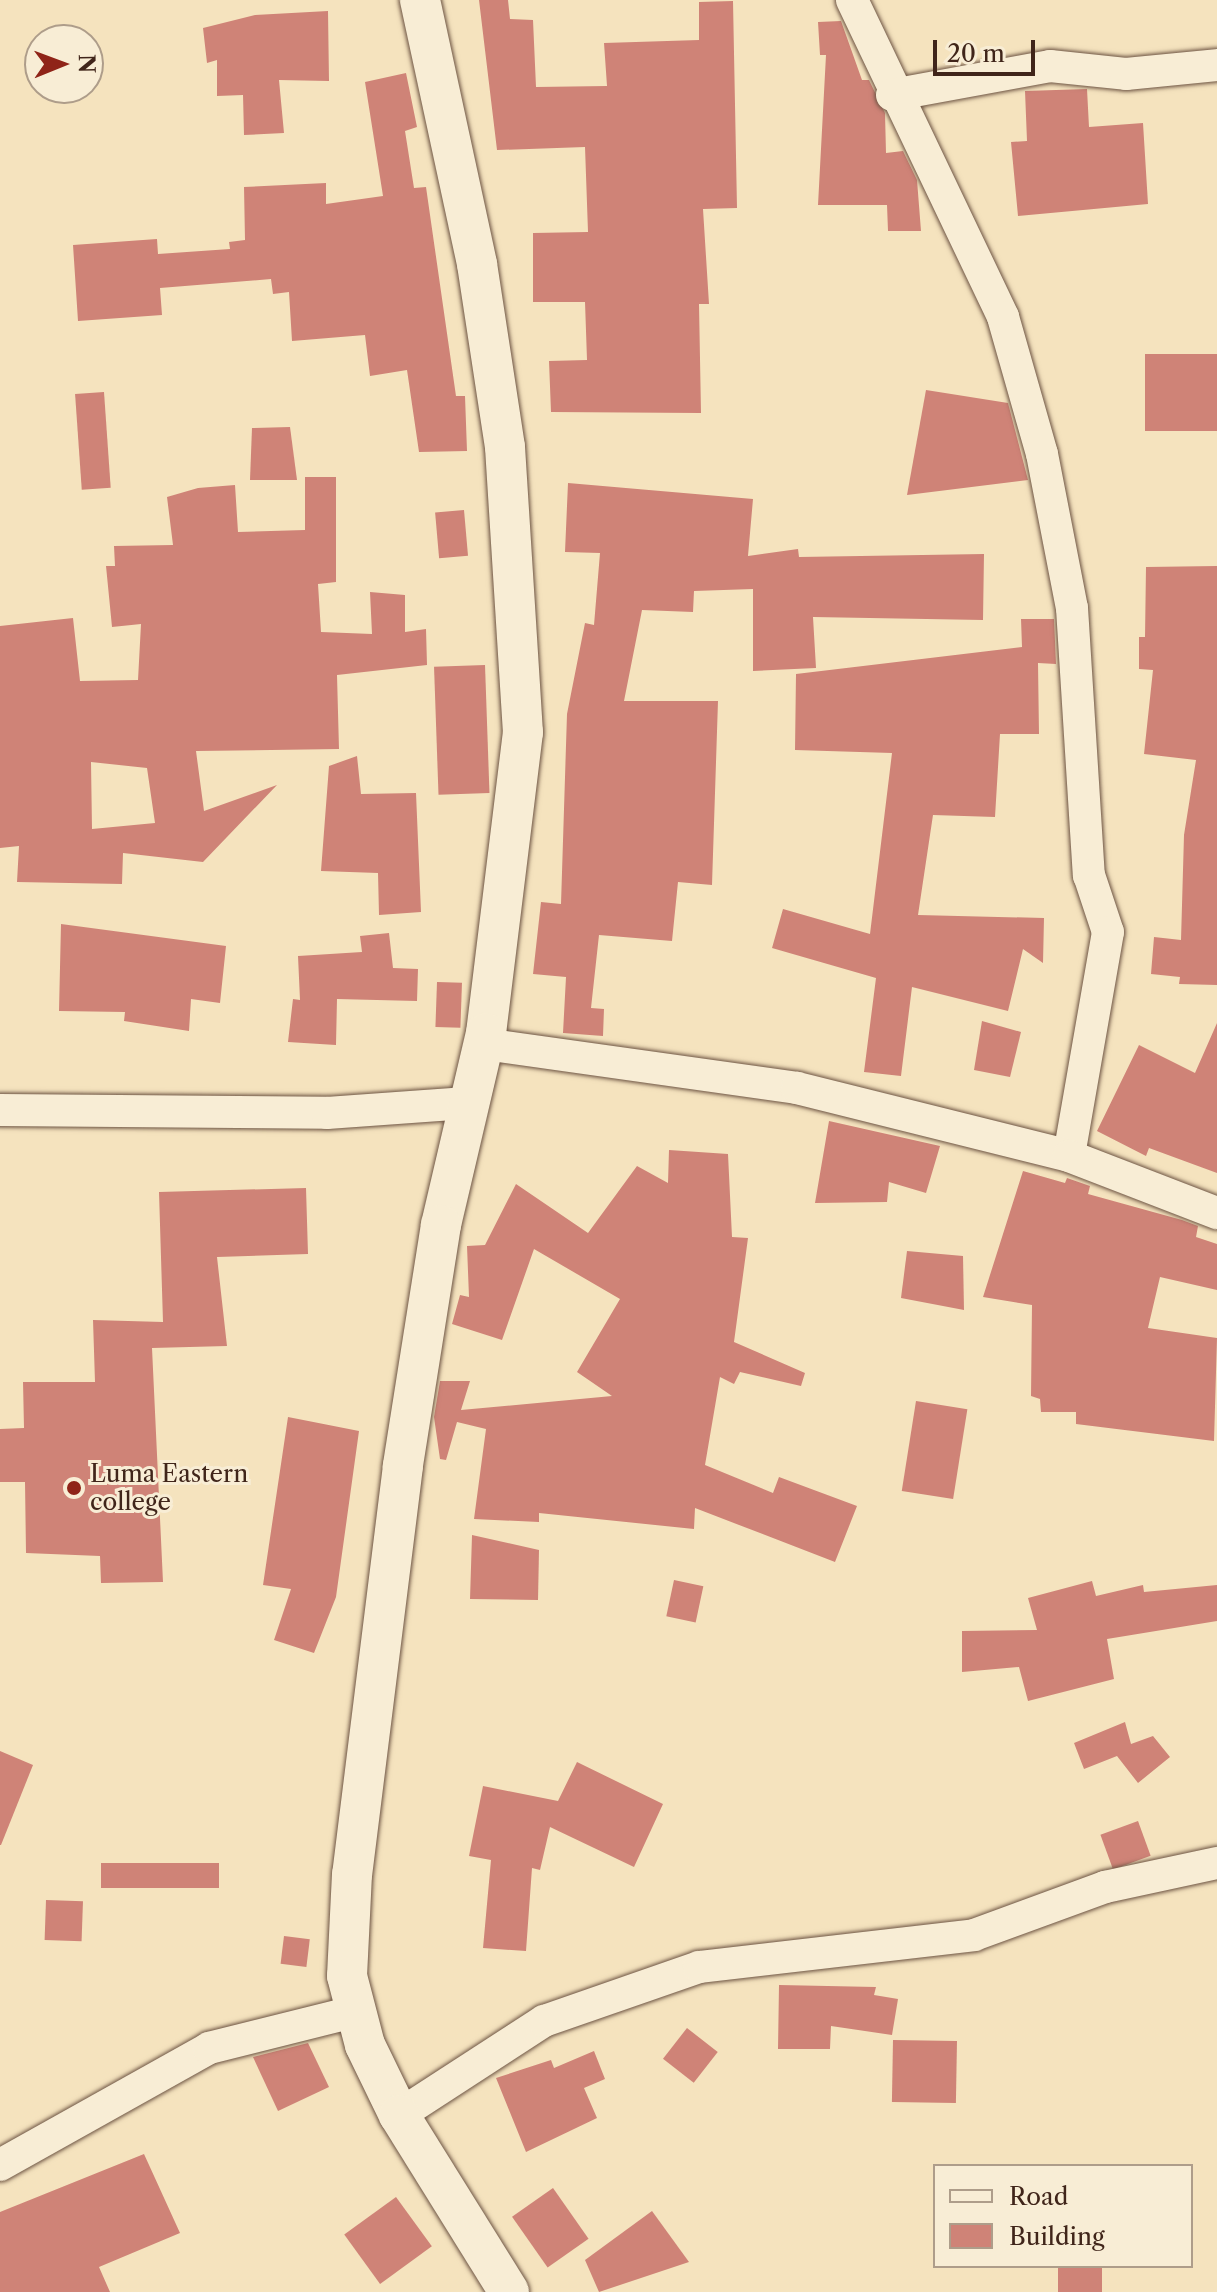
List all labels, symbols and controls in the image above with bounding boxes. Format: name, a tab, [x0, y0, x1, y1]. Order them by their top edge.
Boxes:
north arrow	[24, 24, 104, 104]
scale bar	[937, 24, 1039, 74]
text: 20 m	[947, 39, 1005, 68]
text: N	[73, 54, 100, 73]
place label: Luma Eastern college	[90, 1460, 248, 1516]
marker: Luma Eastern college	[65, 1479, 83, 1497]
legend	[933, 2164, 1193, 2268]
text: Road	[1009, 2182, 1068, 2211]
text: Building	[1009, 2222, 1105, 2251]

